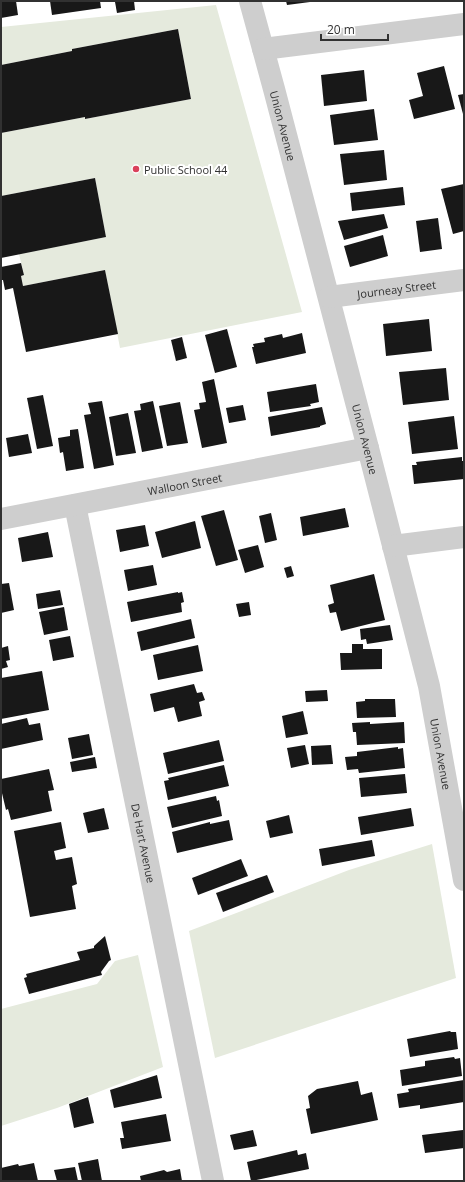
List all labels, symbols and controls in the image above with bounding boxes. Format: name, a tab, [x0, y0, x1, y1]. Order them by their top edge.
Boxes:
scale bar	[321, 16, 388, 42]
text: 20 m	[327, 21, 355, 38]
street label: Union Avenue	[267, 89, 300, 162]
place label: Public School 44	[144, 162, 228, 177]
marker: Public School 44	[131, 164, 141, 174]
street label: Journeay Street	[355, 276, 437, 301]
street label: Union Avenue	[349, 402, 382, 476]
street label: Walloon Street	[146, 469, 223, 498]
street label: Union Avenue	[427, 717, 455, 791]
street label: De Hart Avenue	[129, 802, 159, 884]

